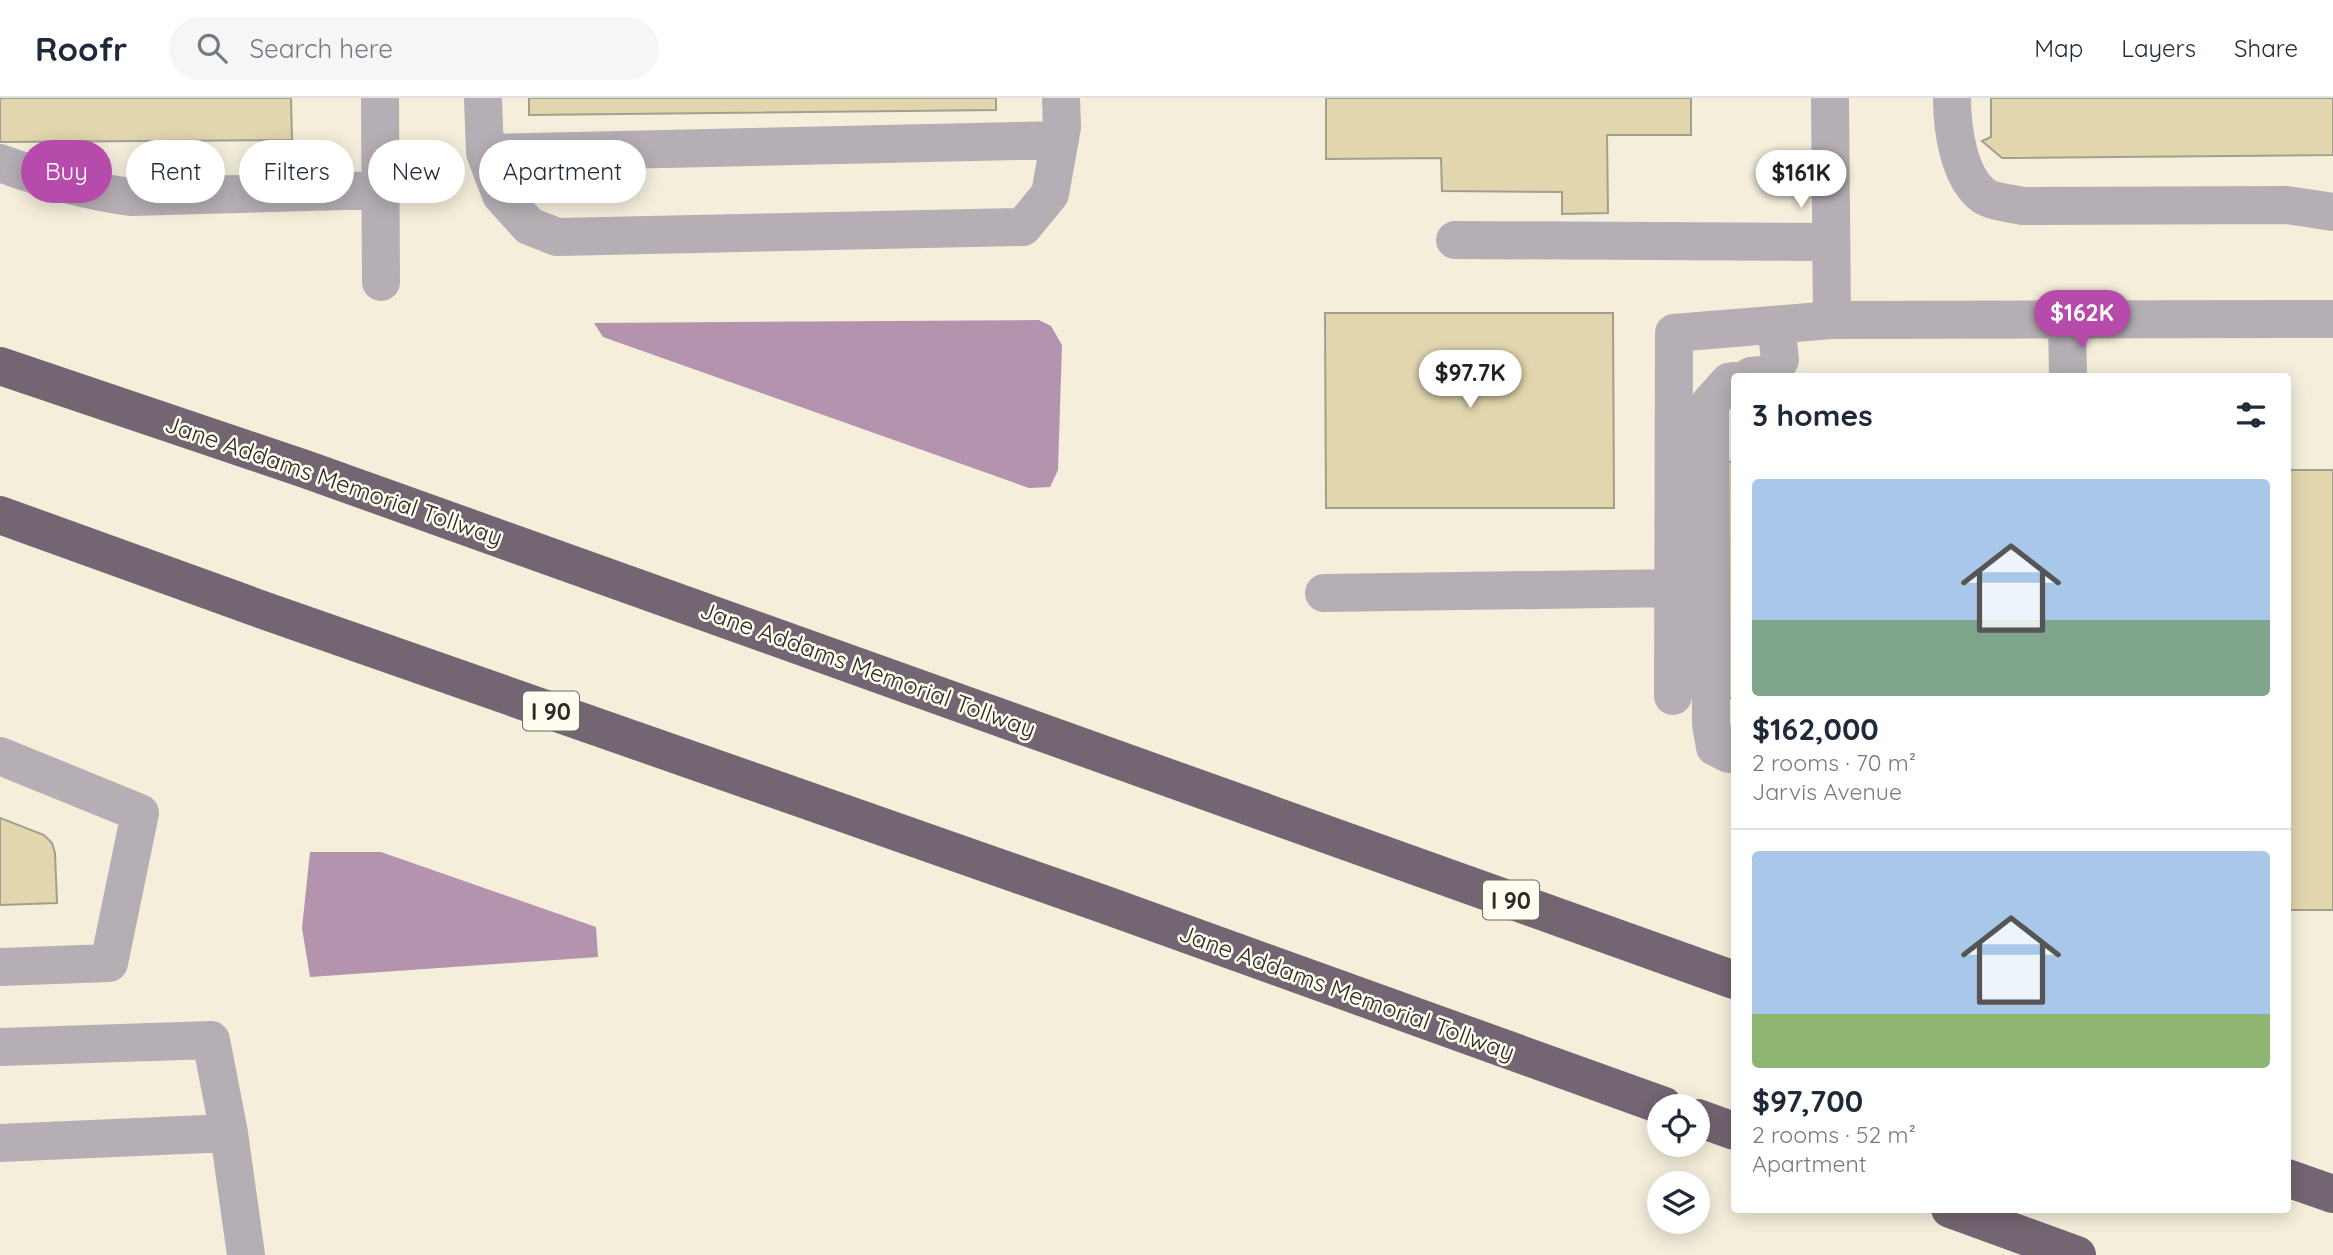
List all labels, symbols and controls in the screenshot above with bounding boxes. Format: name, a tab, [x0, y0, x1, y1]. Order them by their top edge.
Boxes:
search box	[169, 17, 659, 80]
text: Roofr	[35, 28, 127, 69]
icon: search	[193, 29, 231, 67]
text: Search here	[249, 32, 393, 65]
text: Map	[2034, 33, 2083, 63]
text: Layers	[2121, 33, 2196, 63]
text: Share	[2234, 33, 2298, 63]
chip: Buy	[21, 140, 112, 203]
chip: Rent	[126, 140, 225, 203]
chip: Filters	[239, 140, 354, 203]
chip: New	[368, 140, 465, 203]
chip: Apartment	[479, 140, 646, 203]
pin: $161K	[1752, 150, 1850, 210]
text: $161K	[1772, 158, 1830, 187]
pin: $162K	[2033, 290, 2131, 350]
text: $162K	[2050, 298, 2114, 327]
pin: $97.7K	[1413, 350, 1527, 410]
text: $97.7K	[1435, 358, 1505, 387]
text: 3 homes	[1752, 396, 1873, 434]
icon: filters	[2232, 396, 2270, 434]
street label: Jane Addams Memorial Tollway	[161, 408, 507, 552]
icon: home	[1948, 525, 2074, 651]
street label: Jane Addams Memorial Tollway	[696, 594, 1040, 744]
road number: I 90	[523, 692, 579, 730]
text: $162,000	[1752, 710, 1879, 748]
text: 2 rooms · 70 m²	[1752, 748, 1916, 777]
text: Jarvis Avenue	[1752, 777, 1902, 806]
road number: I 90	[1483, 880, 1539, 920]
icon: home	[1948, 897, 2074, 1023]
street label: Jane Addams Memorial Tollway	[1175, 917, 1519, 1067]
text: $97,700	[1752, 1082, 1863, 1120]
map controls	[1647, 1094, 1710, 1234]
button: locate	[1647, 1094, 1710, 1157]
text: 2 rooms · 52 m²	[1752, 1120, 1916, 1149]
text: Apartment	[1752, 1149, 1866, 1178]
button: layers	[1647, 1171, 1710, 1234]

